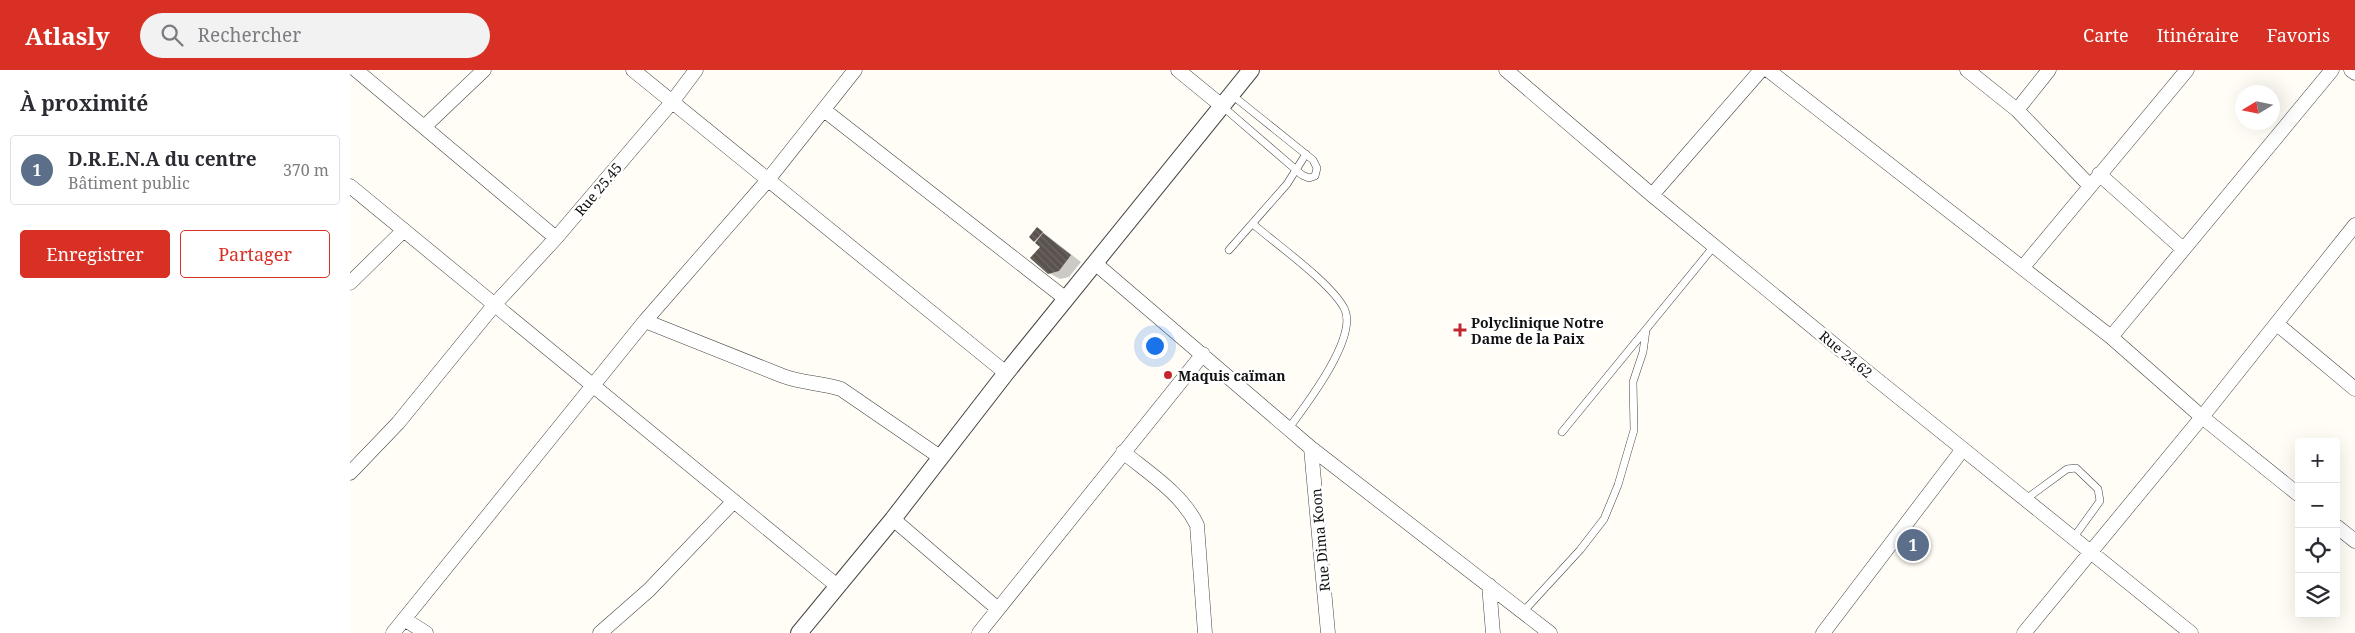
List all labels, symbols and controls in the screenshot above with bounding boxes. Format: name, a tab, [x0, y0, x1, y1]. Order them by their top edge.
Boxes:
search box	[140, 13, 490, 58]
text: Atlasly	[25, 19, 110, 52]
icon: search	[158, 21, 186, 49]
text: Rechercher	[198, 22, 301, 48]
text: Carte	[2083, 23, 2129, 47]
text: Itinéraire	[2157, 23, 2239, 47]
text: Favoris	[2267, 23, 2330, 47]
north arrow	[2235, 85, 2280, 130]
text: À proximité	[20, 89, 148, 117]
text: D.R.E.N.A du centre	[68, 146, 257, 172]
street label: Rue 25.45	[570, 158, 626, 220]
text: 1	[32, 159, 42, 181]
text: 370 m	[283, 159, 329, 181]
text: Bâtiment public	[68, 172, 190, 194]
button: Enregistrer	[20, 230, 170, 278]
button: Partager	[180, 230, 330, 278]
place label: Polyclinique Notre Dame de la Paix	[1471, 313, 1604, 348]
marker: Polyclinique Notre Dame de la Paix	[1453, 323, 1467, 337]
street label: Rue 24.62	[1815, 326, 1877, 382]
your location	[1142, 333, 1168, 359]
place label: Maquis caïman	[1178, 366, 1286, 385]
marker: Maquis caïman	[1162, 369, 1174, 381]
map controls	[2295, 438, 2340, 618]
button: +	[2295, 438, 2340, 483]
button: −	[2295, 483, 2340, 528]
street label: Rue Dima Koon	[1306, 488, 1334, 592]
pin: 1	[1897, 526, 1929, 564]
button: locate	[2295, 528, 2340, 573]
button: layers	[2295, 573, 2340, 618]

